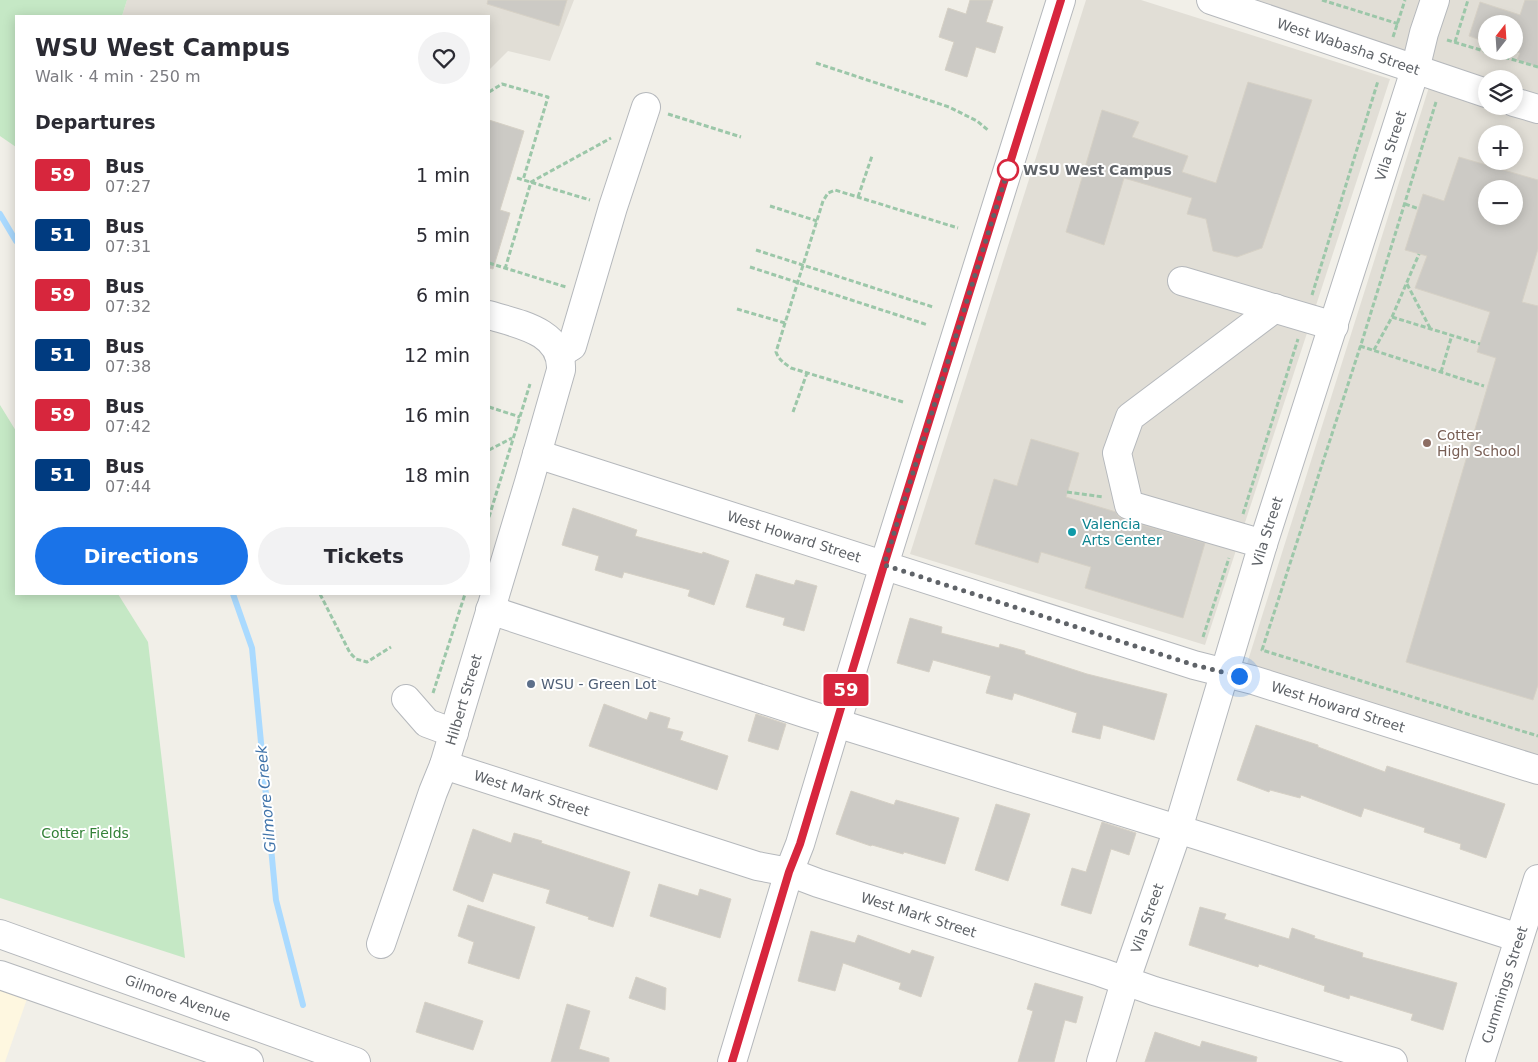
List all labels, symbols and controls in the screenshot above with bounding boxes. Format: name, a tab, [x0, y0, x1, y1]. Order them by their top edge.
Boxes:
street label: West Wabasha Street	[1275, 15, 1422, 78]
north arrow	[1478, 15, 1522, 60]
map controls	[1478, 15, 1523, 225]
button: heart	[418, 32, 470, 84]
text: WSU West Campus	[35, 34, 290, 62]
text: Walk · 4 min · 250 m	[35, 67, 200, 86]
button: layers	[1478, 70, 1523, 115]
street label: Vila Street	[1372, 108, 1410, 183]
text: Departures	[35, 111, 156, 133]
button: +	[1478, 125, 1523, 170]
text: Bus	[105, 155, 144, 177]
marker: WSU West Campus	[997, 159, 1019, 181]
place label: WSU West Campus	[1023, 162, 1172, 178]
text: 59	[50, 164, 75, 185]
text: 1 min	[416, 164, 470, 186]
text: 07:27	[105, 177, 151, 196]
button: −	[1478, 180, 1523, 225]
text: Bus	[105, 215, 144, 237]
text: 51	[50, 224, 75, 245]
text: 5 min	[416, 224, 470, 246]
text: 07:31	[105, 237, 151, 256]
text: Bus	[105, 275, 144, 297]
text: 59	[50, 284, 75, 305]
text: 6 min	[416, 284, 470, 306]
text: 07:32	[105, 297, 151, 316]
text: Bus	[105, 335, 144, 357]
text: 51	[50, 344, 75, 365]
text: 12 min	[404, 344, 470, 366]
text: 07:38	[105, 357, 151, 376]
text: Bus	[105, 395, 144, 417]
text: 59	[50, 404, 75, 425]
text: 16 min	[404, 404, 470, 426]
text: 07:42	[105, 417, 151, 436]
place label: Cotter High School	[1437, 427, 1520, 459]
marker: Cotter High School	[1421, 437, 1433, 449]
text: Bus	[105, 455, 144, 477]
text: 51	[50, 464, 75, 485]
text: 18 min	[404, 464, 470, 486]
text: 07:44	[105, 477, 151, 496]
street label: Vila Street	[1249, 494, 1286, 569]
street label: West Howard Street	[725, 508, 863, 566]
place label: Valencia Arts Center	[1082, 516, 1162, 548]
marker: Valencia Arts Center	[1066, 526, 1078, 538]
button: Directions	[35, 527, 248, 585]
button: Tickets	[258, 527, 470, 585]
street label: Hilbert Street	[442, 652, 485, 747]
your location	[1227, 664, 1252, 689]
line badge: 59	[824, 674, 868, 706]
place label: WSU - Green Lot	[541, 676, 657, 692]
marker: WSU - Green Lot	[525, 678, 537, 690]
street label: West Howard Street	[1269, 678, 1407, 736]
text: 59	[833, 679, 859, 700]
water label: Gilmore Creek	[252, 743, 280, 853]
street label: West Mark Street	[472, 767, 592, 820]
park label: Cotter Fields	[41, 825, 129, 841]
street label: Vila Street	[1128, 881, 1167, 955]
street label: West Mark Street	[859, 889, 979, 941]
street label: Cummings Street	[1478, 924, 1531, 1045]
street label: Gilmore Avenue	[123, 972, 233, 1024]

